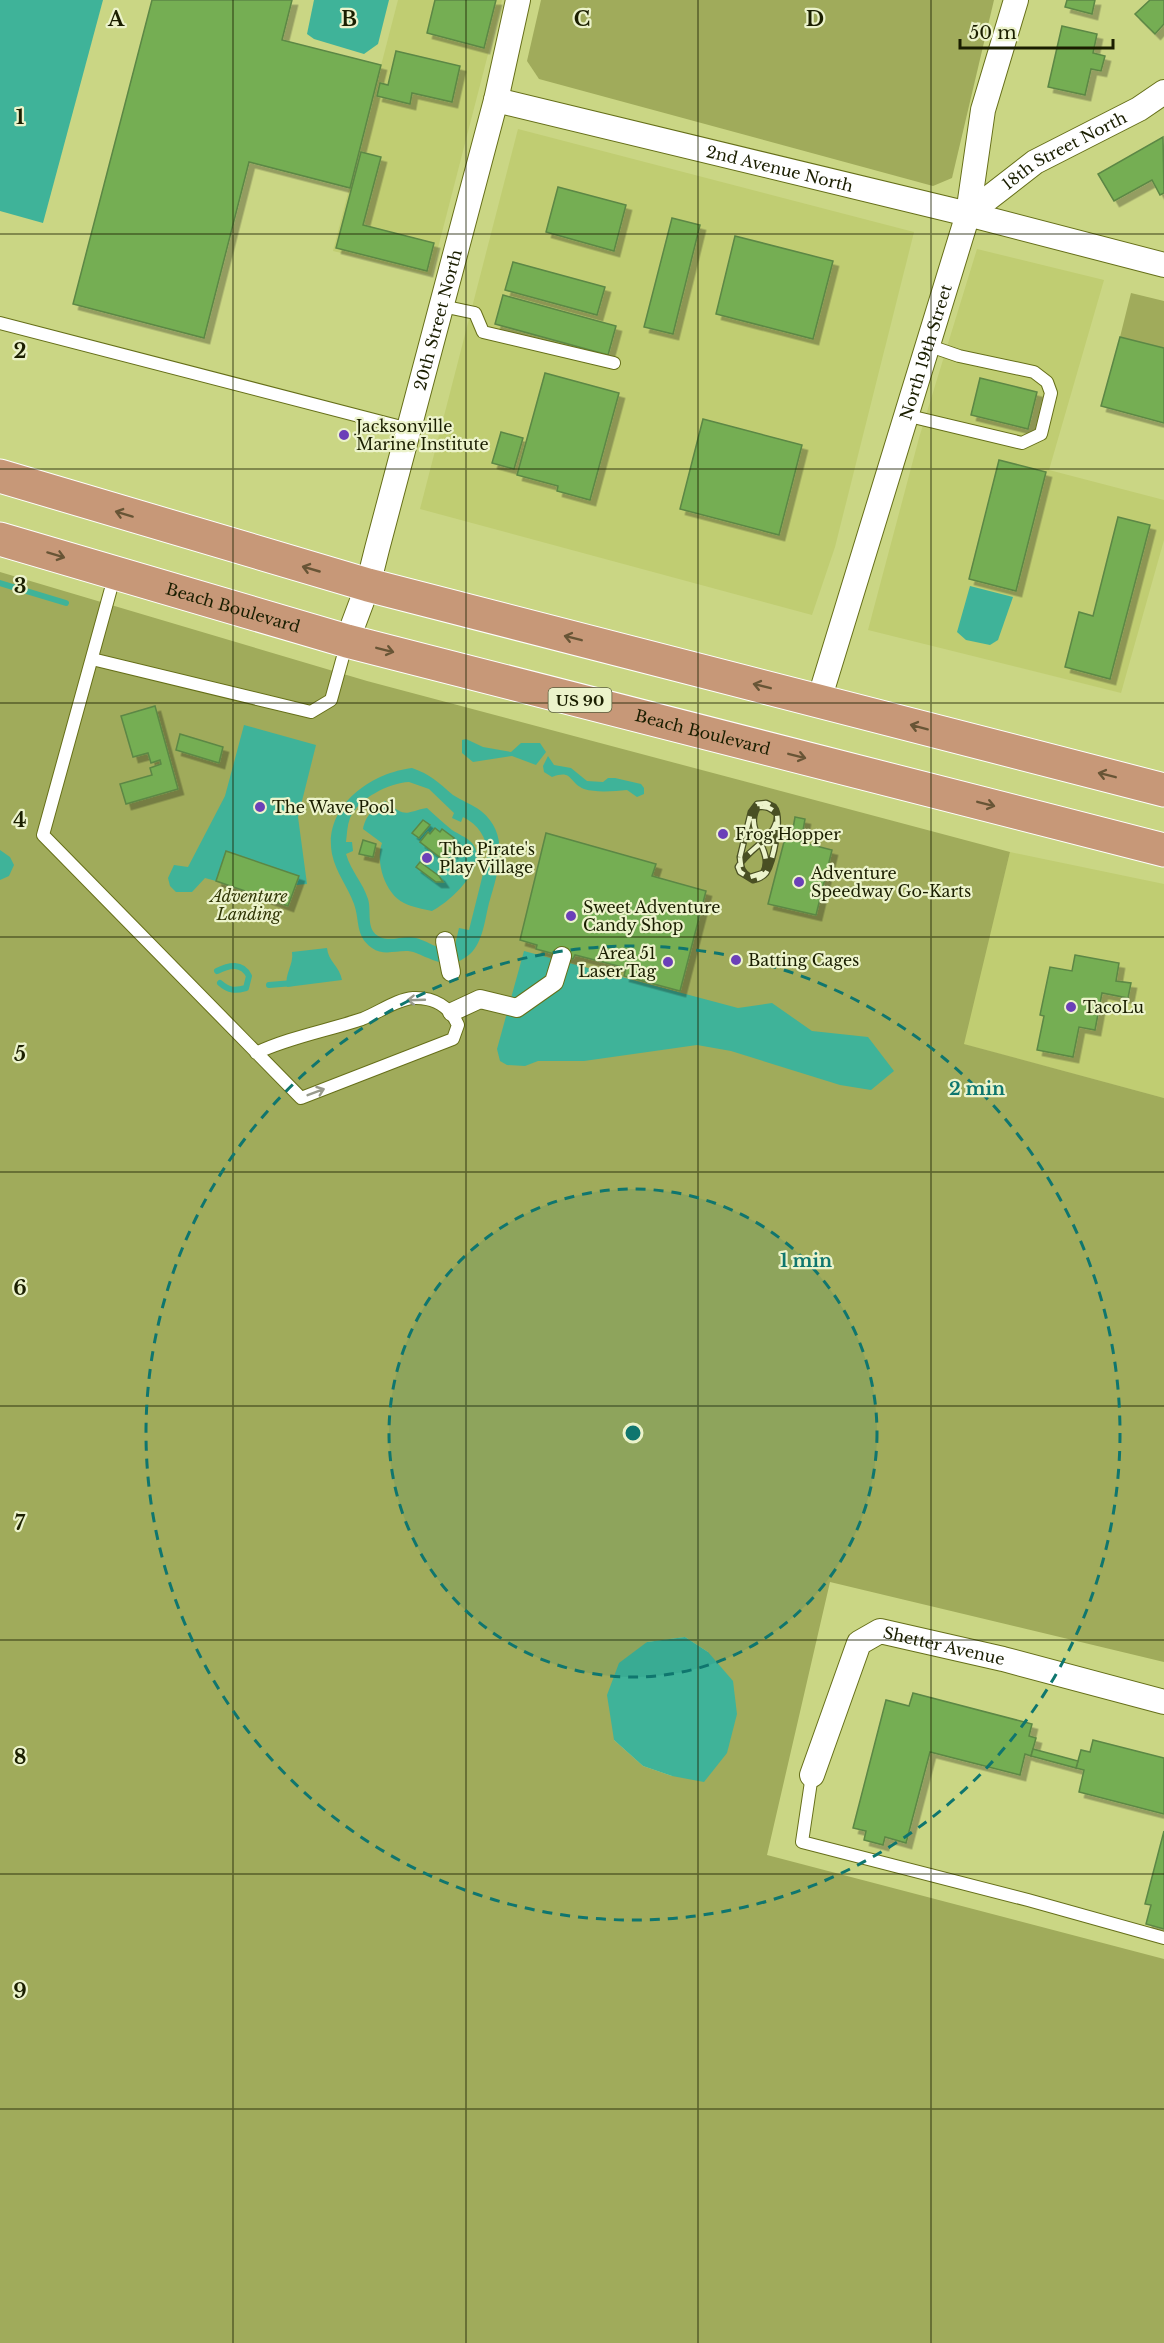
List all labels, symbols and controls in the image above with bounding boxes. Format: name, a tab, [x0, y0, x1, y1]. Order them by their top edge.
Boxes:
text: A	[107, 7, 125, 31]
text: B	[341, 7, 357, 31]
text: C	[574, 7, 590, 31]
text: D	[806, 7, 824, 31]
scale bar	[960, 12, 1113, 50]
text: 50 m	[969, 22, 1017, 44]
text: 1	[16, 105, 25, 129]
street label: 18th Street North	[998, 107, 1130, 194]
street label: 2nd Avenue North	[704, 141, 855, 196]
street label: 20th Street North	[410, 247, 466, 392]
street label: North 19th Street	[895, 282, 956, 422]
text: 2	[13, 339, 27, 363]
place label: Jacksonville Marine Institute	[354, 416, 489, 454]
marker: Jacksonville Marine Institute	[337, 428, 351, 442]
one-way arrow	[115, 508, 134, 519]
one-way arrow	[46, 550, 65, 561]
one-way arrow	[302, 562, 321, 574]
text: 3	[14, 574, 26, 598]
street label: Beach Boulevard	[164, 578, 303, 637]
one-way arrow	[564, 631, 583, 643]
one-way arrow	[375, 645, 394, 657]
one-way arrow	[753, 679, 772, 691]
road number: US 90	[548, 688, 612, 712]
street label: Beach Boulevard	[633, 705, 773, 759]
one-way arrow	[909, 720, 928, 732]
one-way arrow	[787, 750, 806, 762]
one-way arrow	[1098, 769, 1117, 781]
place label: The Wave Pool	[272, 797, 395, 817]
one-way arrow	[976, 799, 995, 811]
marker: The Wave Pool	[253, 800, 267, 814]
text: 4	[13, 808, 27, 832]
place label: Frog Hopper	[735, 824, 841, 844]
marker: Frog Hopper	[716, 827, 730, 841]
place label: The Pirate's Play Village	[439, 839, 535, 877]
marker: The Pirate's Play Village	[420, 851, 434, 865]
place label: Adventure Speedway Go-Karts	[810, 863, 971, 901]
marker: Adventure Speedway Go-Karts	[792, 875, 806, 889]
park label: Adventure Landing	[208, 886, 288, 924]
place label: Sweet Adventure Candy Shop	[583, 897, 721, 935]
marker: Sweet Adventure Candy Shop	[564, 909, 578, 923]
place label: Area 51 Laser Tag	[578, 943, 656, 981]
place label: Batting Cages	[748, 950, 859, 970]
marker: Batting Cages	[729, 953, 743, 967]
marker: Area 51 Laser Tag	[661, 955, 675, 969]
one-way arrow	[407, 994, 426, 1006]
place label: TacoLu	[1083, 997, 1144, 1017]
marker: TacoLu	[1064, 1000, 1078, 1014]
text: 5	[14, 1042, 26, 1066]
text: 2 min	[949, 1078, 1005, 1100]
one-way arrow	[306, 1086, 325, 1097]
text: 1 min	[780, 1250, 832, 1272]
text: 6	[13, 1276, 27, 1300]
centre of rings	[623, 1423, 643, 1443]
text: 7	[15, 1511, 26, 1535]
street label: Shetter Avenue	[881, 1622, 1007, 1669]
text: 8	[14, 1745, 26, 1769]
text: 9	[13, 1979, 27, 2003]

